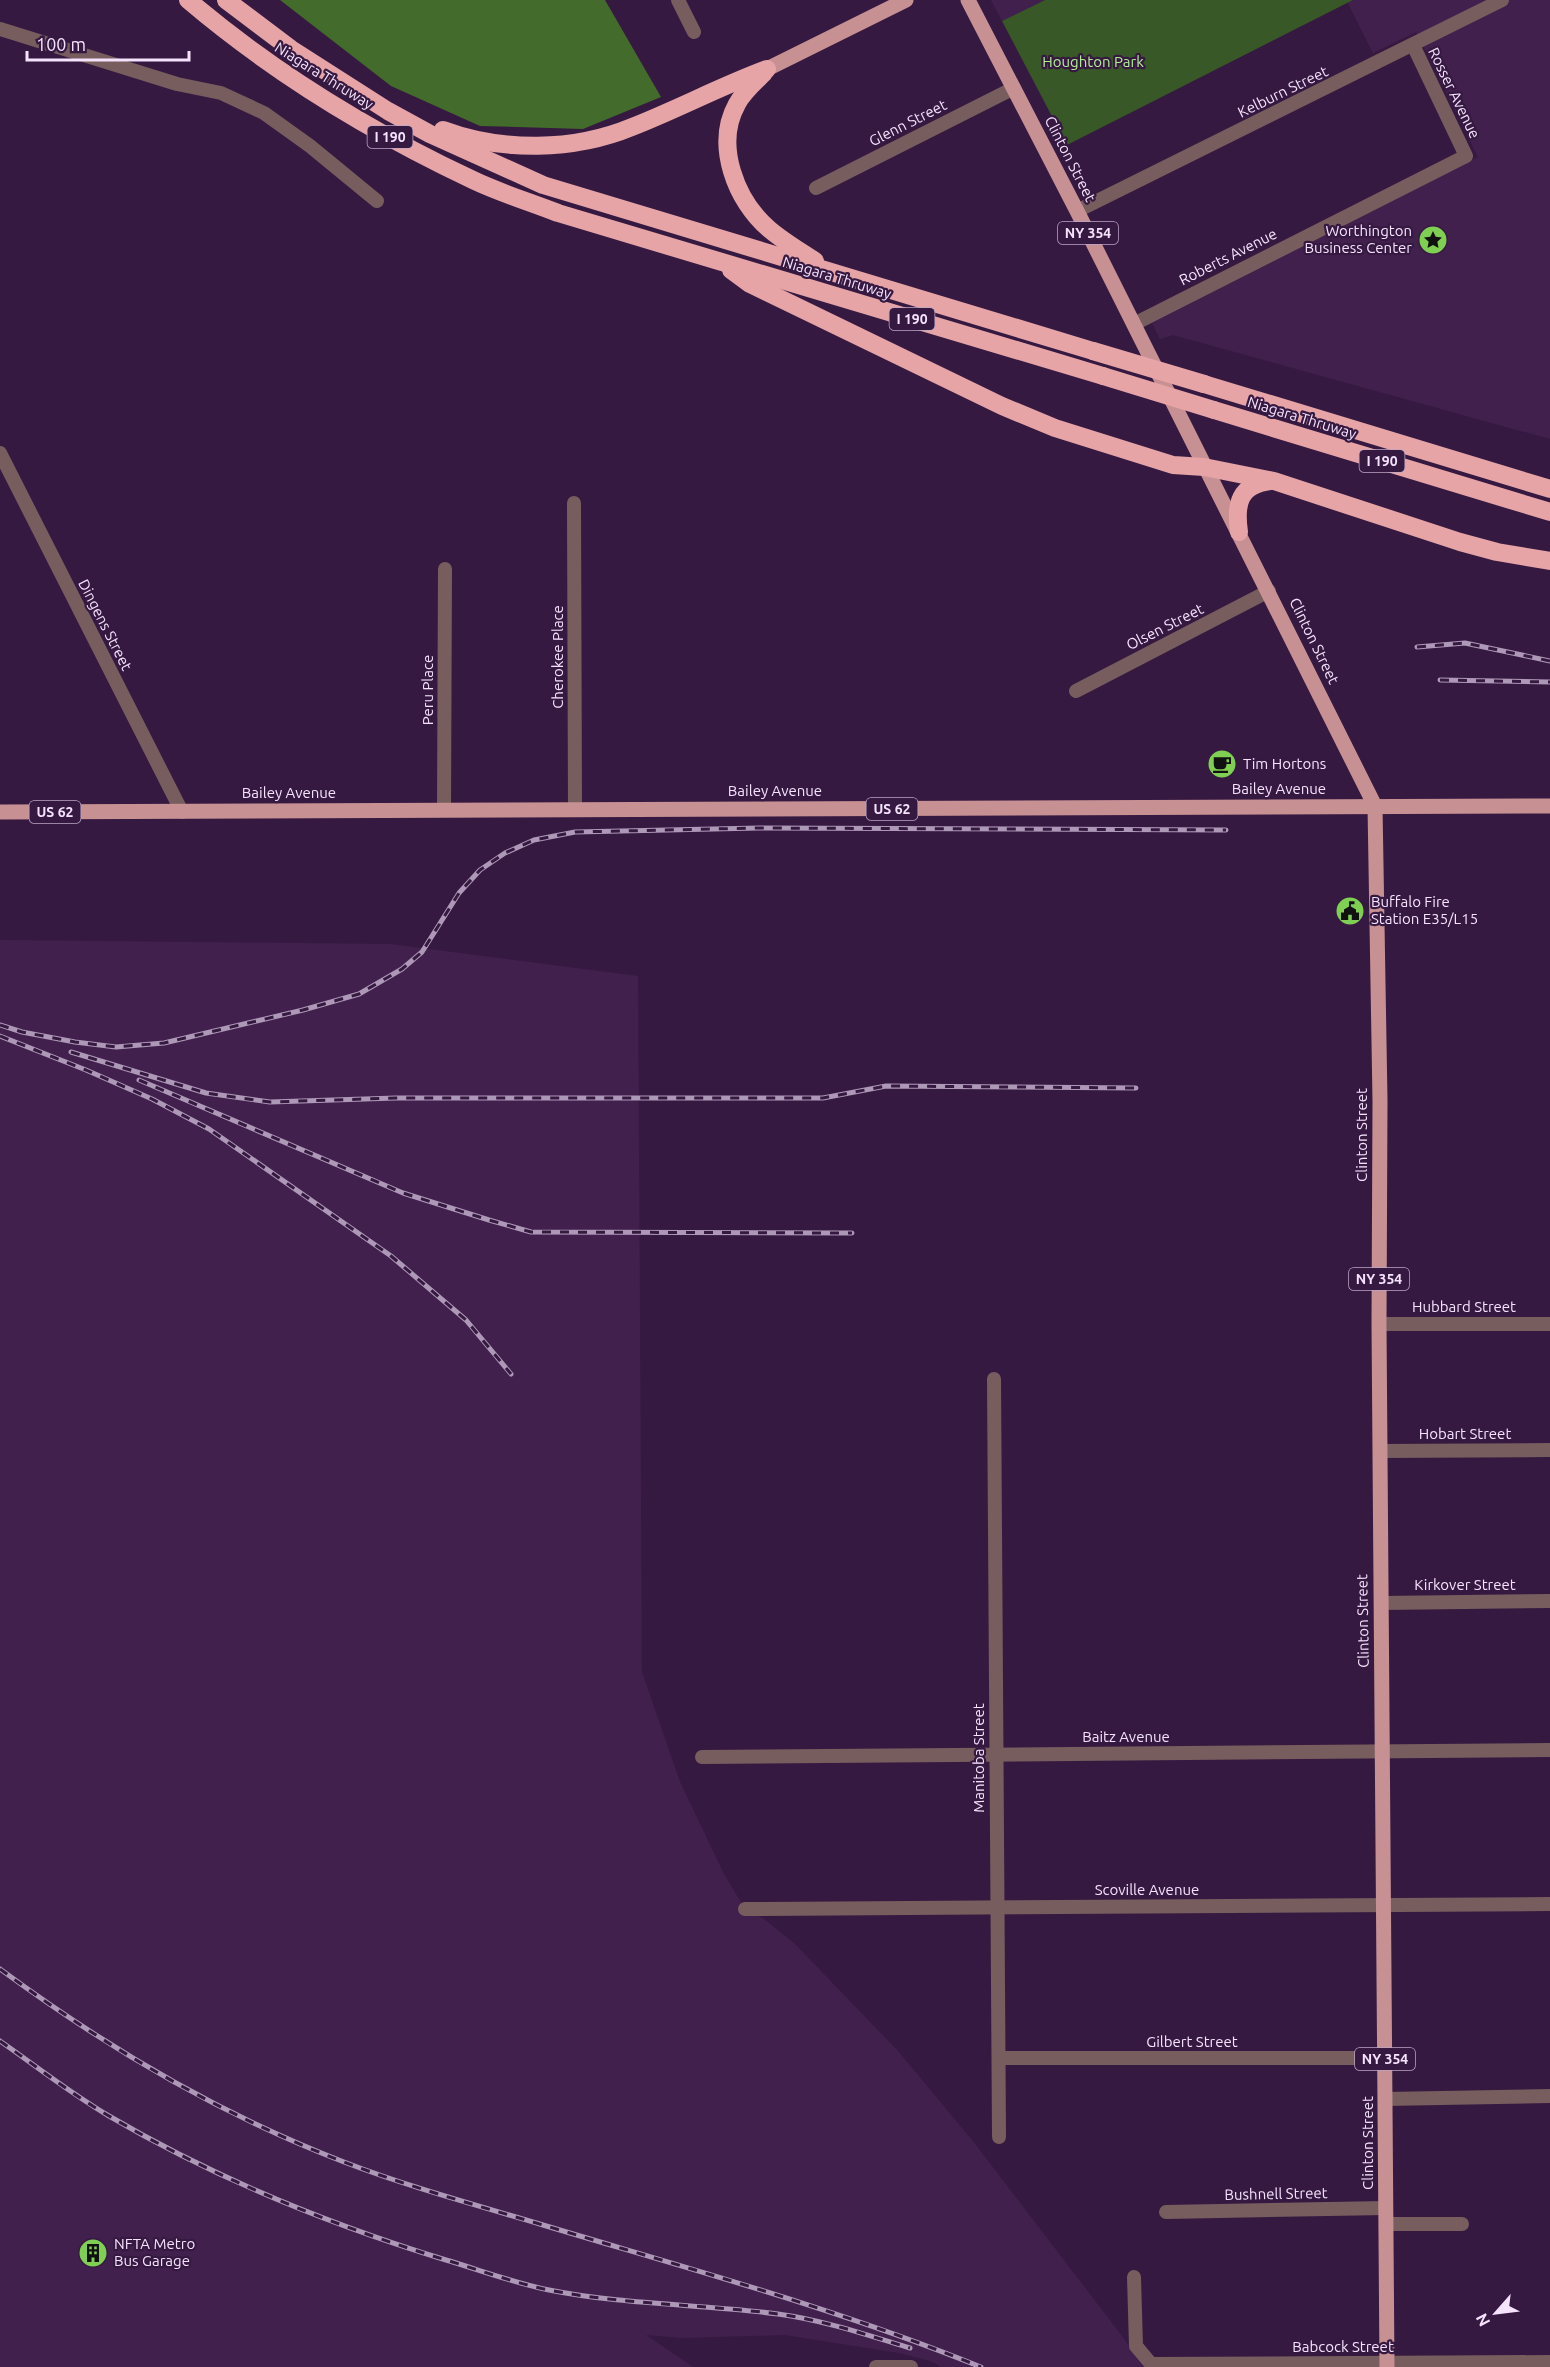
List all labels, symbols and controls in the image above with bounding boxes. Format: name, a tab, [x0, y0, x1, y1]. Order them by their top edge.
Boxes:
scale bar	[27, 24, 189, 62]
text: 100 m	[36, 34, 86, 54]
street label: Niagara Thruway	[272, 38, 377, 113]
street label: Rosser Avenue	[1425, 45, 1484, 141]
park label: Houghton Park	[1042, 53, 1144, 70]
street label: Kelburn Street	[1235, 62, 1331, 121]
street label: Glenn Street	[866, 96, 949, 149]
street label: Clinton Street	[1042, 113, 1099, 205]
road number: I 190	[368, 126, 412, 148]
road number: NY 354	[1058, 222, 1118, 244]
place label: Worthington Business Center	[1305, 222, 1412, 256]
place icon: Worthington Business Center	[1417, 224, 1449, 256]
street label: Roberts Avenue	[1176, 225, 1279, 288]
street label: Niagara Thruway	[781, 253, 894, 302]
road number: I 190	[890, 308, 934, 330]
street label: Niagara Thruway	[1246, 393, 1359, 442]
road number: I 190	[1360, 450, 1404, 472]
street label: Dingens Street	[75, 576, 136, 673]
street label: Clinton Street	[1286, 595, 1343, 687]
street label: Olsen Street	[1123, 600, 1206, 653]
street label: Cherokee Place	[549, 605, 566, 709]
street label: Peru Place	[419, 655, 436, 725]
cafe icon: Tim Hortons	[1206, 748, 1238, 780]
place label: Tim Hortons	[1243, 755, 1326, 772]
street label: Bailey Avenue	[1232, 780, 1326, 797]
street label: Bailey Avenue	[728, 782, 822, 799]
street label: Bailey Avenue	[242, 784, 336, 801]
road number: US 62	[866, 798, 918, 820]
road number: US 62	[29, 801, 80, 823]
place label: Buffalo Fire Station E35/L15	[1371, 893, 1478, 927]
public building icon: Buffalo Fire Station E35/L15	[1334, 895, 1366, 927]
street label: Clinton Street	[1353, 1088, 1370, 1182]
road number: NY 354	[1349, 1268, 1409, 1290]
street label: Hubbard Street	[1412, 1298, 1516, 1315]
street label: Hobart Street	[1419, 1425, 1511, 1442]
street label: Clinton Street	[1353, 1574, 1372, 1668]
street label: Kirkover Street	[1414, 1576, 1516, 1593]
street label: Manitoba Street	[970, 1703, 987, 1813]
street label: Baitz Avenue	[1082, 1728, 1170, 1745]
street label: Scoville Avenue	[1095, 1881, 1199, 1898]
street label: Gilbert Street	[1146, 2033, 1238, 2050]
road number: NY 354	[1355, 2048, 1415, 2070]
street label: Clinton Street	[1359, 2096, 1376, 2190]
street label: Bushnell Street	[1224, 2184, 1328, 2203]
place label: NFTA Metro Bus Garage	[114, 2235, 195, 2269]
building icon: NFTA Metro Bus Garage	[77, 2237, 109, 2269]
north arrow	[1466, 2283, 1526, 2343]
text: N	[1472, 2311, 1494, 2330]
street label: Babcock Street	[1292, 2338, 1394, 2355]

